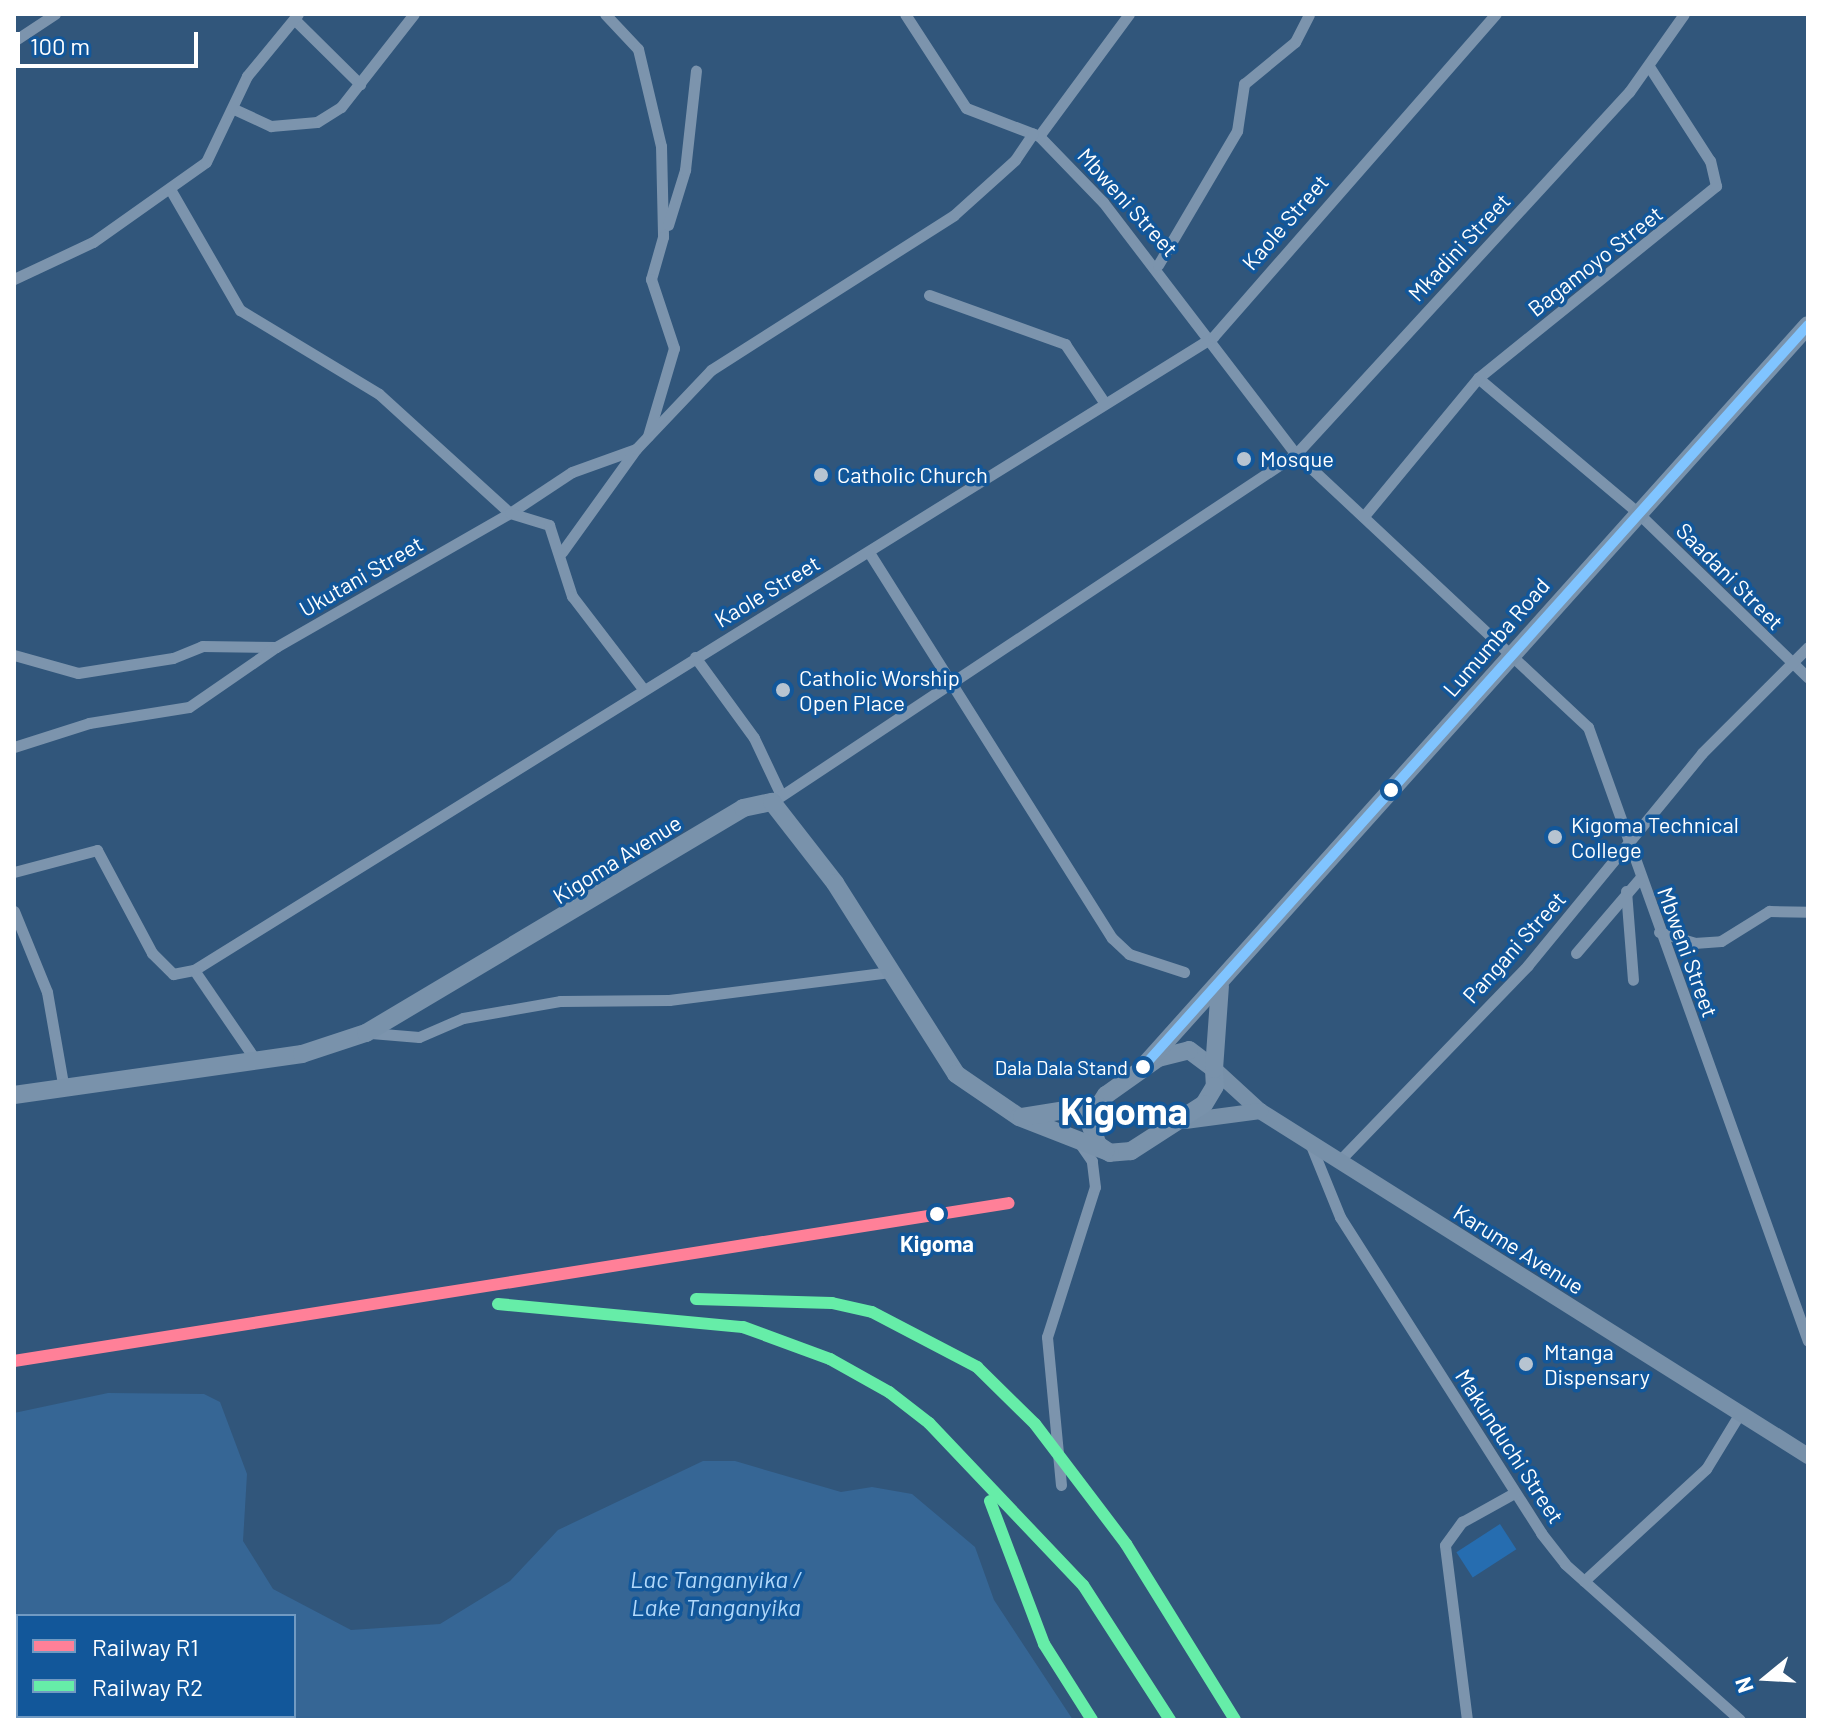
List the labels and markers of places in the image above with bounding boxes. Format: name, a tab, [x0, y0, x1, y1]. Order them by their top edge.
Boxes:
place label: Mosque	[1260, 446, 1334, 472]
marker: Mosque	[1235, 450, 1253, 468]
place label: Catholic Church	[837, 462, 988, 488]
marker: Catholic Church	[812, 466, 830, 484]
place label: Catholic Worship Open Place	[799, 664, 960, 716]
marker: Catholic Worship Open Place	[774, 681, 792, 699]
unlabelled marker	[1383, 782, 1399, 798]
place label: Kigoma Technical College	[1571, 811, 1739, 862]
marker: Kigoma Technical College	[1546, 828, 1564, 846]
place label: Dala Dala Stand	[995, 1055, 1128, 1079]
marker: Dala Dala Stand	[1135, 1059, 1151, 1075]
marker: Kigoma	[924, 1201, 950, 1227]
place label: Kigoma	[900, 1231, 974, 1257]
place label: Mtanga Dispensary	[1544, 1338, 1650, 1390]
marker: Mtanga Dispensary	[1515, 1353, 1537, 1375]

